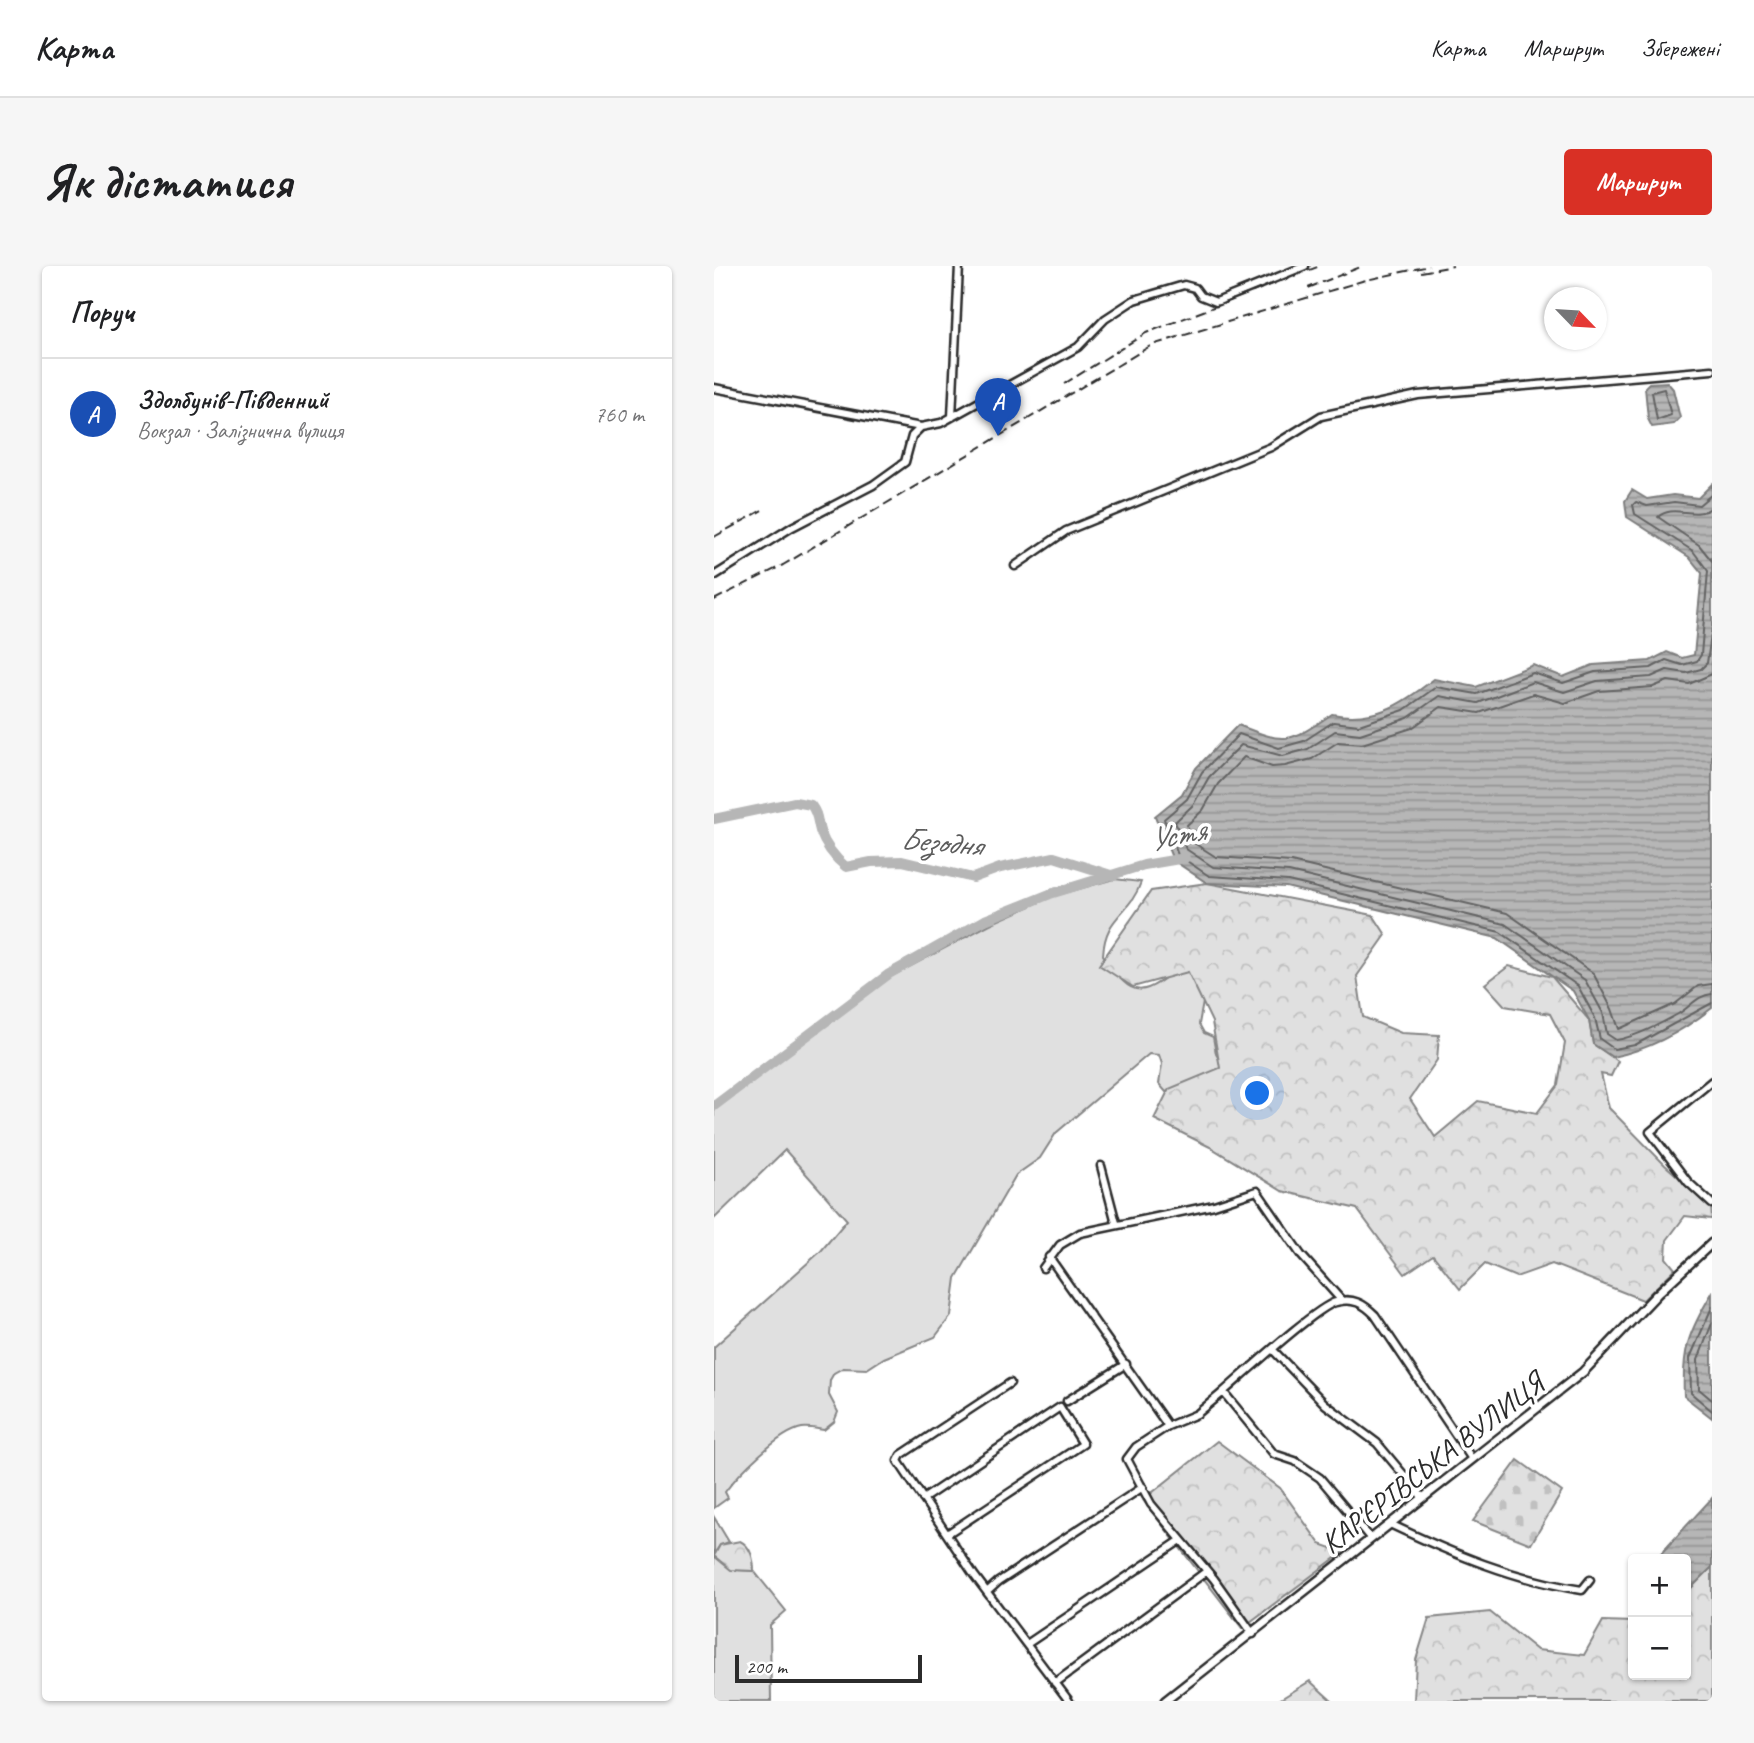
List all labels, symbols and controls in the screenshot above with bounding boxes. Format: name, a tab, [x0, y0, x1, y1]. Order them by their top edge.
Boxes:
text: Карта	[35, 27, 114, 69]
text: Карта	[1431, 33, 1486, 63]
text: Маршрут	[1524, 33, 1603, 63]
text: Збережені	[1641, 33, 1719, 63]
button: Маршрут	[1564, 149, 1712, 215]
text: Як дістатися	[42, 151, 292, 213]
north arrow	[1544, 287, 1607, 350]
text: Поруч	[70, 293, 134, 331]
pin: A	[975, 378, 1021, 436]
text: Здолбунів-Південний	[137, 383, 329, 416]
text: A	[87, 400, 99, 429]
text: 760 m	[595, 400, 644, 429]
text: Вокзал · Залізнична вулиця	[137, 416, 343, 445]
water label: Устя	[1145, 809, 1212, 861]
water label: Безодня	[899, 818, 988, 866]
your location	[1240, 1076, 1274, 1110]
street label: КАР'ЄРІВСЬКА ВУЛИЦЯ	[1313, 1361, 1555, 1562]
map controls	[1628, 1554, 1691, 1680]
button: +	[1628, 1554, 1691, 1617]
button: −	[1628, 1617, 1691, 1680]
scale bar	[735, 1652, 922, 1684]
text: 200 m	[746, 1655, 787, 1679]

